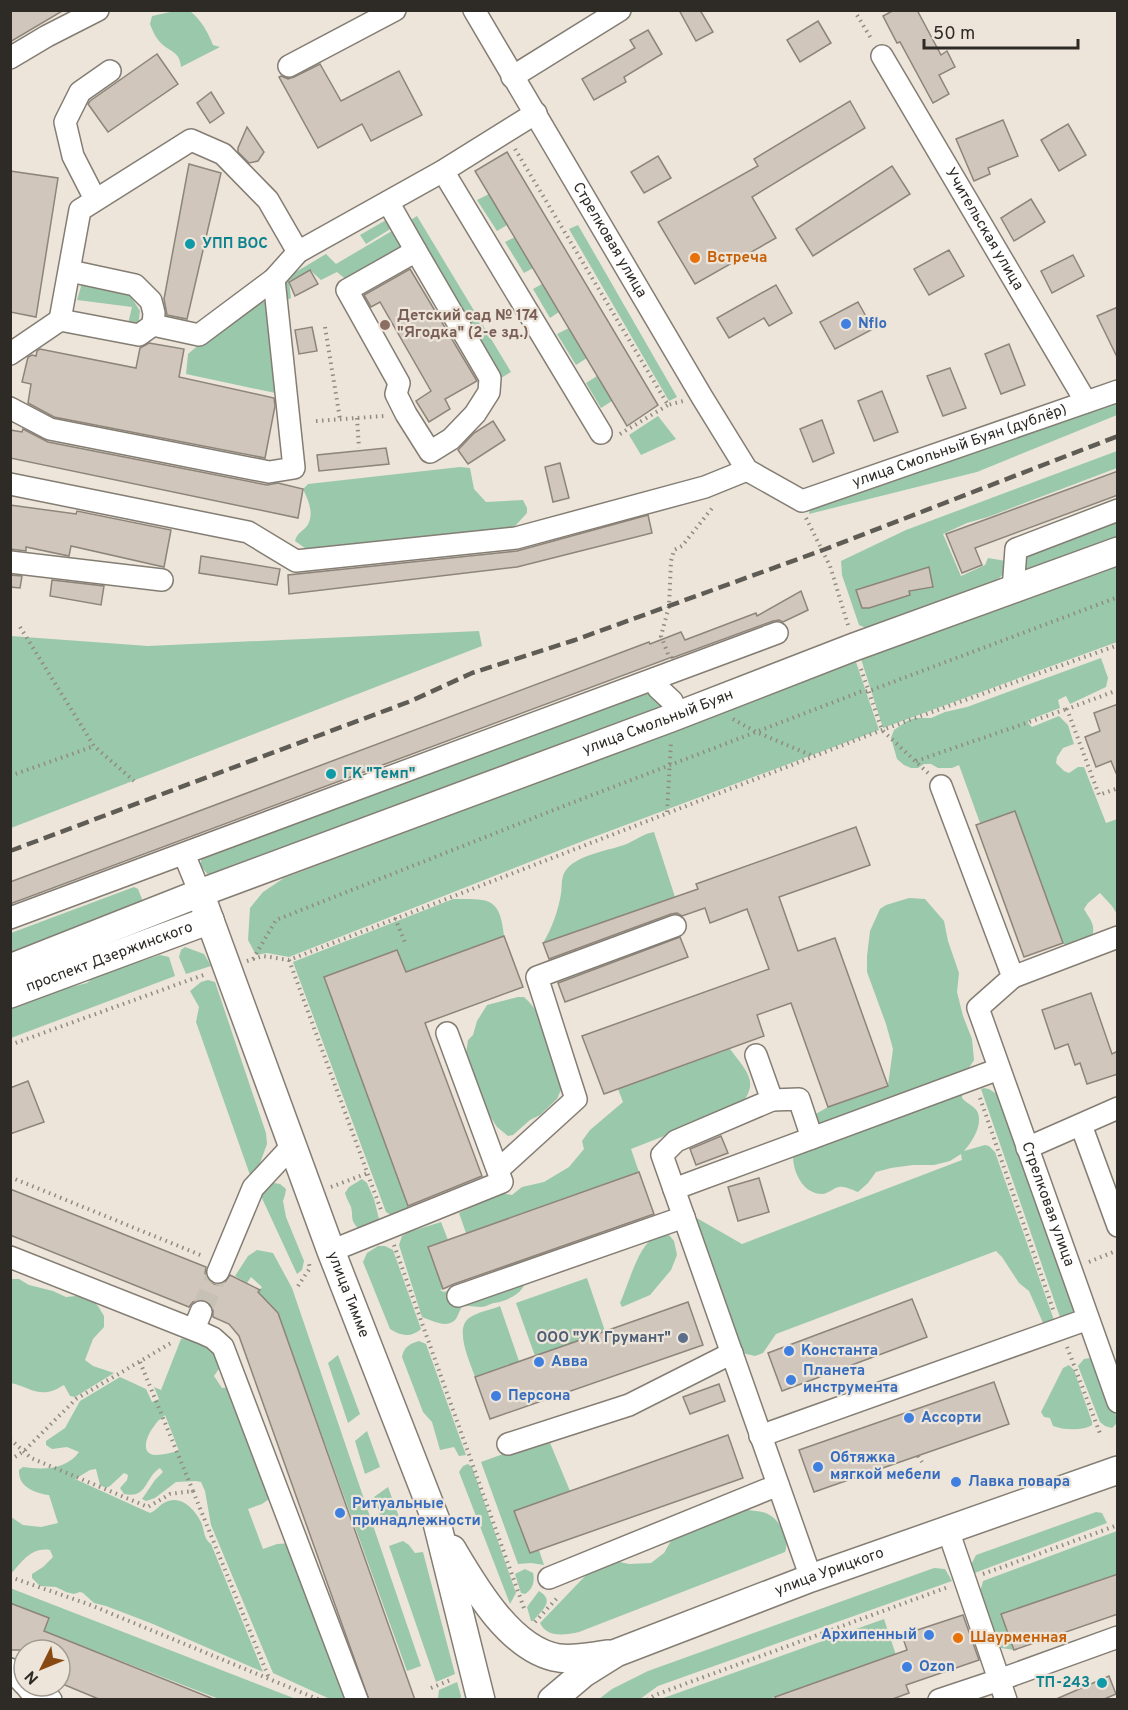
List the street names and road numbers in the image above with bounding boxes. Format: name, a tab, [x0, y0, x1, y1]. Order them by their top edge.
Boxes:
street label: Учительская улица	[941, 164, 1028, 294]
street label: Стрелковая улица	[568, 179, 651, 301]
street label: улица Смольный Буян (дублёр)	[850, 400, 1070, 492]
street label: улица Смольный Буян	[580, 685, 736, 760]
street label: проспект Дзержинского	[23, 918, 196, 997]
street label: Стрелковая улица	[1017, 1139, 1079, 1269]
street label: улица Тимме	[323, 1249, 373, 1340]
street label: улица Урицкого	[772, 1544, 887, 1600]

